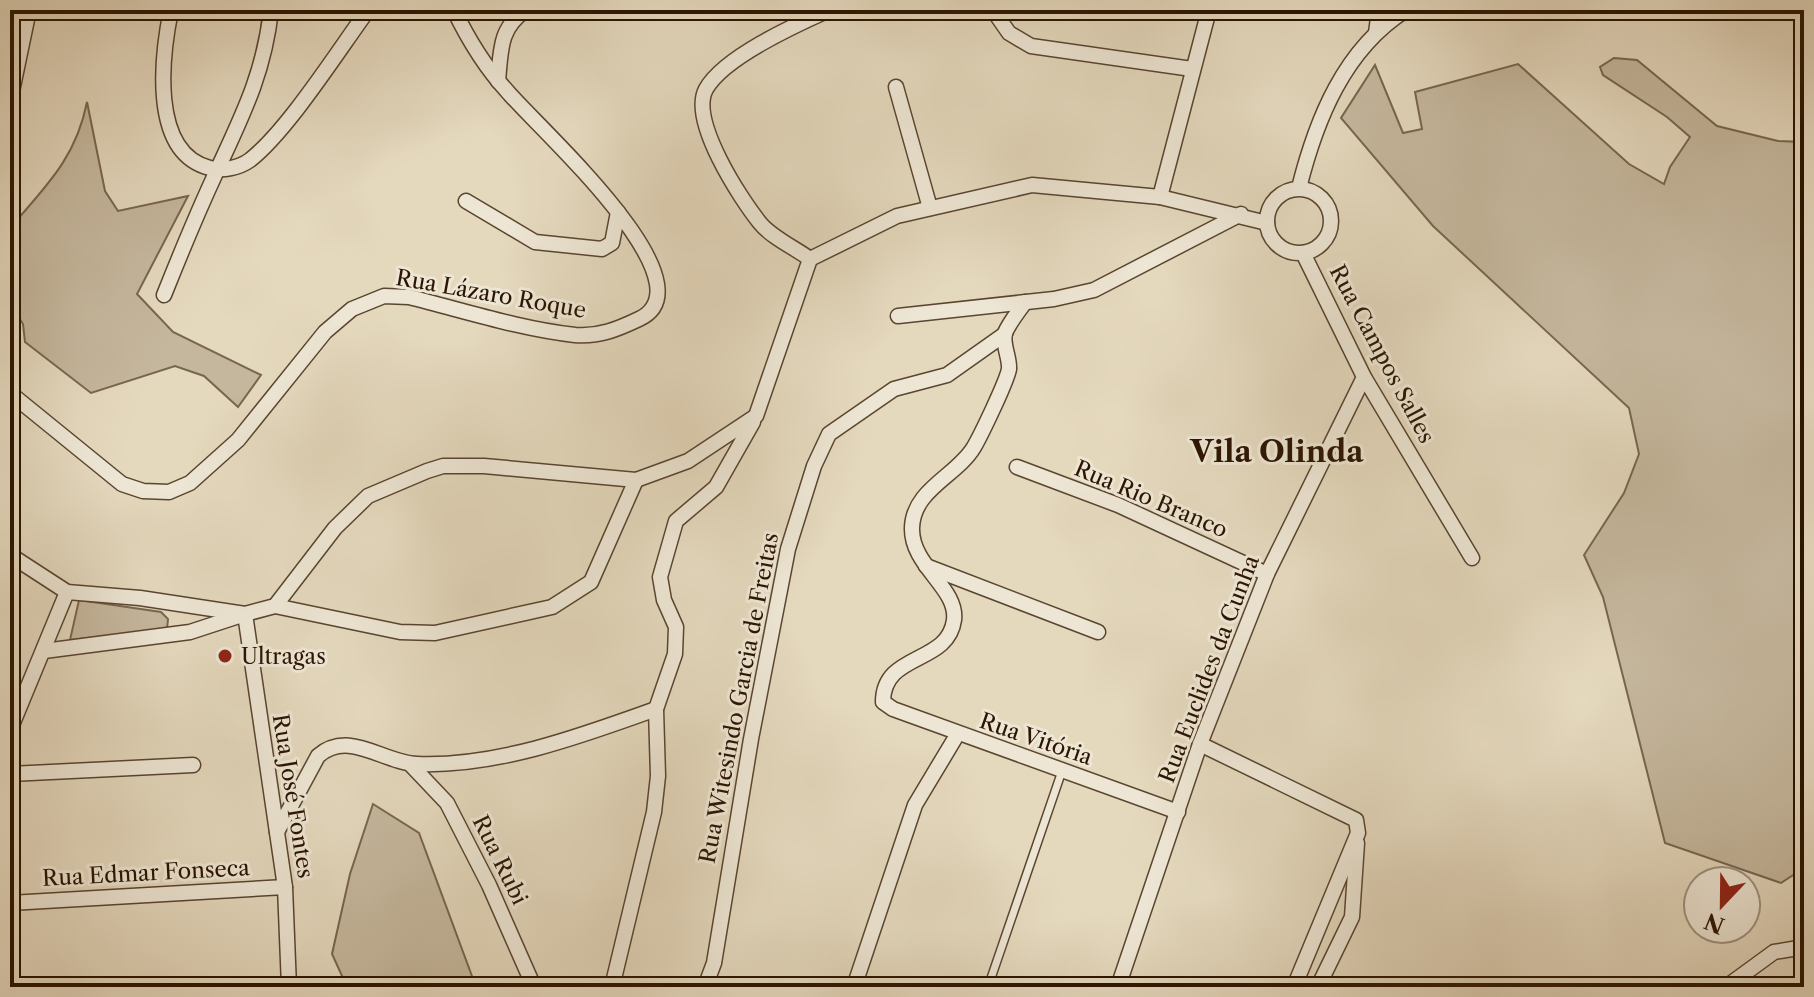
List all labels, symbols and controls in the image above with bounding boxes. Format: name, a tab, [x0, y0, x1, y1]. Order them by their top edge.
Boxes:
street label: Rua Campos Salles	[1324, 260, 1440, 448]
street label: Rua Lázaro Roque	[394, 264, 588, 324]
district label: Vila Olinda	[1189, 433, 1364, 470]
street label: Rua Rio Branco	[1070, 455, 1232, 543]
street label: Rua Witesindo Garcia de Freitas	[694, 530, 784, 866]
street label: Rua Euclides da Cunha	[1153, 551, 1265, 787]
place label: Ultragas	[241, 643, 326, 670]
marker: Ultragas	[216, 647, 234, 665]
street label: Rua Vitória	[976, 707, 1096, 771]
street label: Rua José Fontes	[267, 712, 319, 880]
street label: Rua Rubi	[467, 811, 533, 910]
street label: Rua Edmar Fonseca	[41, 854, 251, 892]
north arrow	[1682, 865, 1762, 945]
text: N	[1701, 907, 1729, 939]

